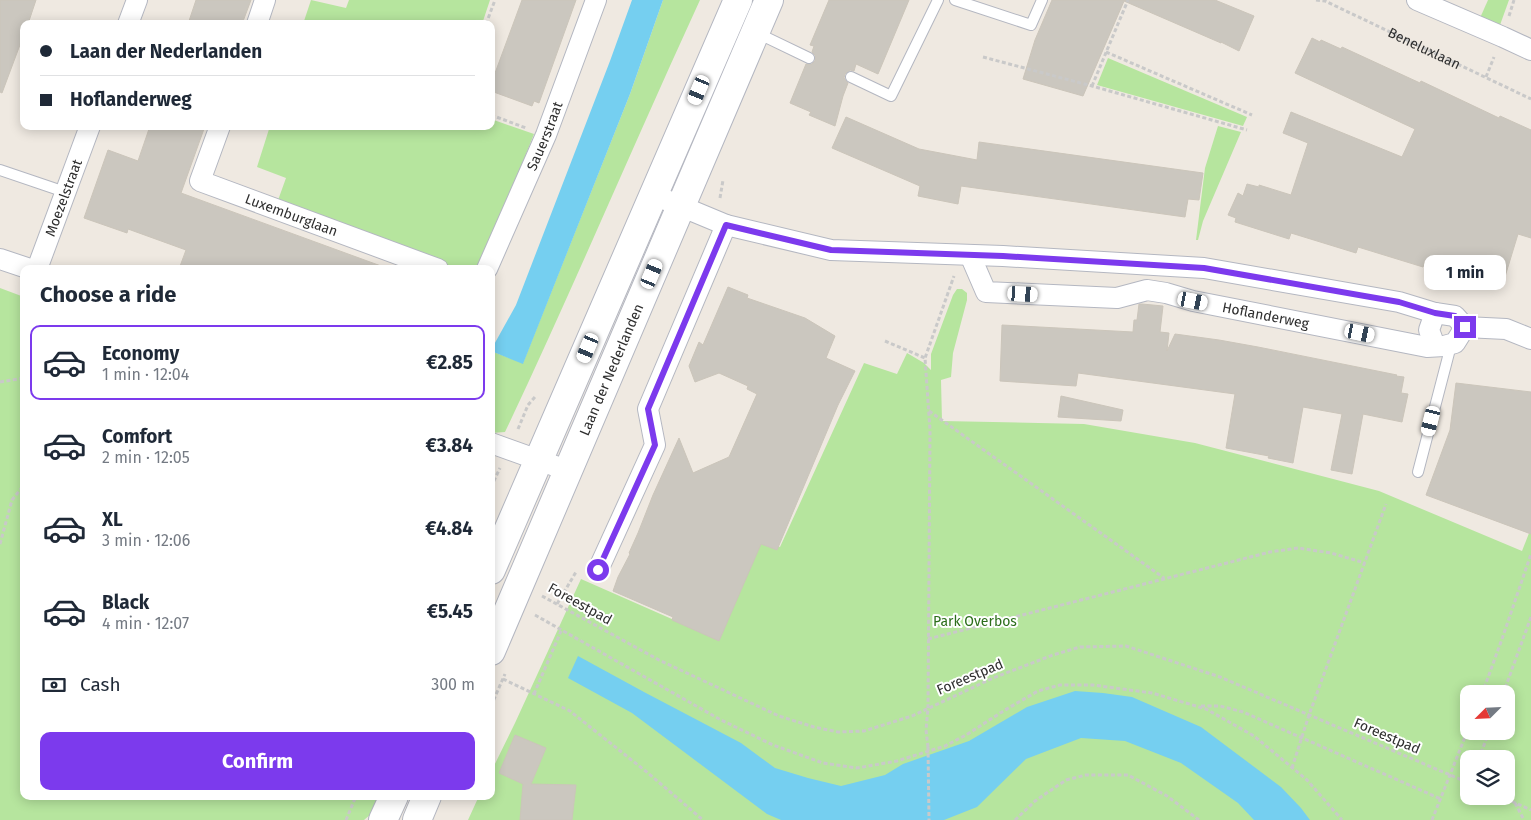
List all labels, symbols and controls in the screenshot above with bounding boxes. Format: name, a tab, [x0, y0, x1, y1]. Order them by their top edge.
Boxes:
street label: Beneluxlaan	[1385, 24, 1463, 73]
text: Laan der Nederlanden	[70, 40, 262, 63]
car	[686, 73, 711, 107]
text: Hoflanderweg	[70, 88, 192, 111]
street label: Sauerstraat	[523, 98, 566, 173]
street label: Moezelstraat	[41, 156, 86, 239]
street label: Luxemburglaan	[243, 190, 340, 240]
callout: 1 min	[1424, 255, 1506, 290]
car	[639, 257, 664, 291]
text: 1 min	[1446, 263, 1484, 282]
text: Choose a ride	[40, 281, 176, 308]
car	[1007, 286, 1038, 302]
car	[1176, 291, 1209, 311]
street label: Hoflanderweg	[1221, 298, 1311, 332]
street label: Laan der Nederlanden	[576, 301, 647, 438]
route end	[1454, 316, 1476, 338]
car	[1343, 323, 1376, 343]
car	[575, 331, 600, 365]
icon: car	[42, 340, 87, 385]
text: Economy	[102, 342, 179, 365]
text: €2.85	[426, 351, 473, 374]
text: 1 min · 12:04	[102, 365, 189, 384]
car	[1420, 405, 1441, 437]
icon: car	[42, 423, 87, 468]
text: Comfort	[102, 425, 172, 448]
text: €3.84	[426, 434, 473, 457]
text: 2 min · 12:05	[102, 448, 190, 467]
icon: car	[42, 506, 87, 551]
text: XL	[102, 508, 123, 531]
text: €4.84	[425, 517, 473, 540]
text: 3 min · 12:06	[102, 531, 190, 550]
route start	[587, 559, 609, 581]
street label: Foreestpad	[545, 579, 615, 629]
icon: car	[42, 589, 87, 634]
text: Black	[102, 591, 149, 614]
text: €5.45	[427, 600, 473, 623]
park label: Park Overbos	[933, 613, 1017, 630]
text: 4 min · 12:07	[102, 614, 189, 633]
street label: Foreestpad	[934, 655, 1006, 699]
icon: cash	[40, 671, 68, 699]
text: Cash	[80, 673, 121, 696]
text: 300 m	[431, 675, 475, 694]
north arrow	[1460, 685, 1515, 740]
map controls	[1460, 685, 1515, 805]
street label: Foreestpad	[1351, 714, 1423, 758]
button: Confirm	[40, 732, 475, 790]
button: layers	[1460, 750, 1515, 805]

